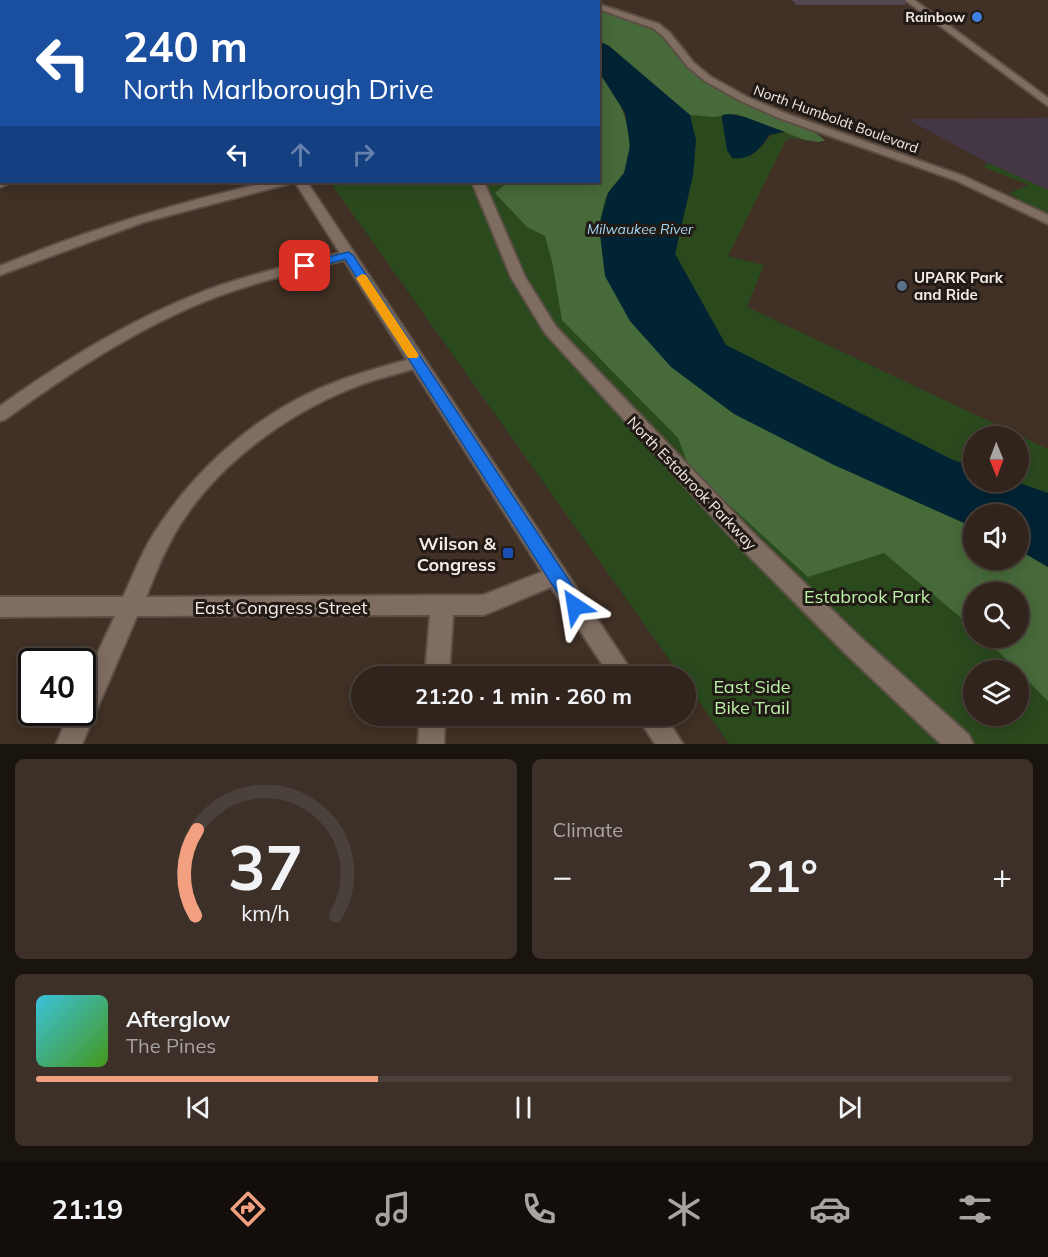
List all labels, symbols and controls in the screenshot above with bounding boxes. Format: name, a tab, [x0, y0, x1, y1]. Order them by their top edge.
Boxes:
place label: Rainbow	[905, 8, 966, 26]
marker: Rainbow	[970, 10, 984, 24]
text: 240 m	[123, 20, 248, 73]
icon: left	[24, 24, 102, 102]
text: North Marlborough Drive	[123, 72, 434, 106]
street label: North Humboldt Boulevard	[751, 81, 921, 157]
icon: left	[221, 138, 254, 171]
icon: ahead	[284, 138, 317, 171]
icon: right	[347, 138, 380, 171]
water label: Milwaukee River	[587, 220, 694, 238]
pin	[279, 240, 330, 291]
icon: arrive	[288, 249, 321, 282]
place label: UPARK Park and Ride	[914, 268, 1004, 304]
marker: UPARK Park and Ride	[895, 279, 909, 293]
street label: North Estabrook Parkway	[623, 412, 761, 554]
north arrow	[963, 426, 1029, 492]
map controls	[963, 426, 1029, 726]
button: sound	[963, 504, 1029, 570]
place label: Wilson & Congress	[417, 532, 497, 576]
marker: Wilson & Congress	[501, 546, 515, 560]
position arrow	[543, 574, 607, 638]
button: search	[963, 582, 1029, 648]
park label: Estabrook Park	[804, 585, 931, 608]
street label: East Congress Street	[195, 596, 367, 619]
speed limit sign: 40	[18, 648, 96, 726]
button: layers	[963, 660, 1029, 726]
park label: East Side Bike Trail	[713, 675, 791, 719]
text: 21:20 · 1 min · 260 m	[415, 682, 632, 710]
text: Climate	[553, 817, 623, 842]
text: 37	[228, 827, 303, 906]
text: 21°	[747, 847, 818, 903]
text: −	[553, 855, 572, 896]
text: +	[992, 855, 1012, 896]
text: km/h	[241, 899, 290, 926]
text: Afterglow	[126, 1005, 230, 1033]
text: The Pines	[126, 1033, 216, 1058]
icon: previous	[182, 1091, 215, 1124]
icon: pause	[507, 1091, 540, 1124]
icon: next	[833, 1091, 866, 1124]
icon: directions	[227, 1188, 269, 1230]
icon: music	[372, 1188, 414, 1230]
icon: phone	[518, 1188, 560, 1230]
icon: climate	[663, 1188, 705, 1230]
icon: car	[809, 1188, 851, 1230]
icon: filters	[954, 1188, 996, 1230]
text: 21:19	[52, 1192, 123, 1226]

